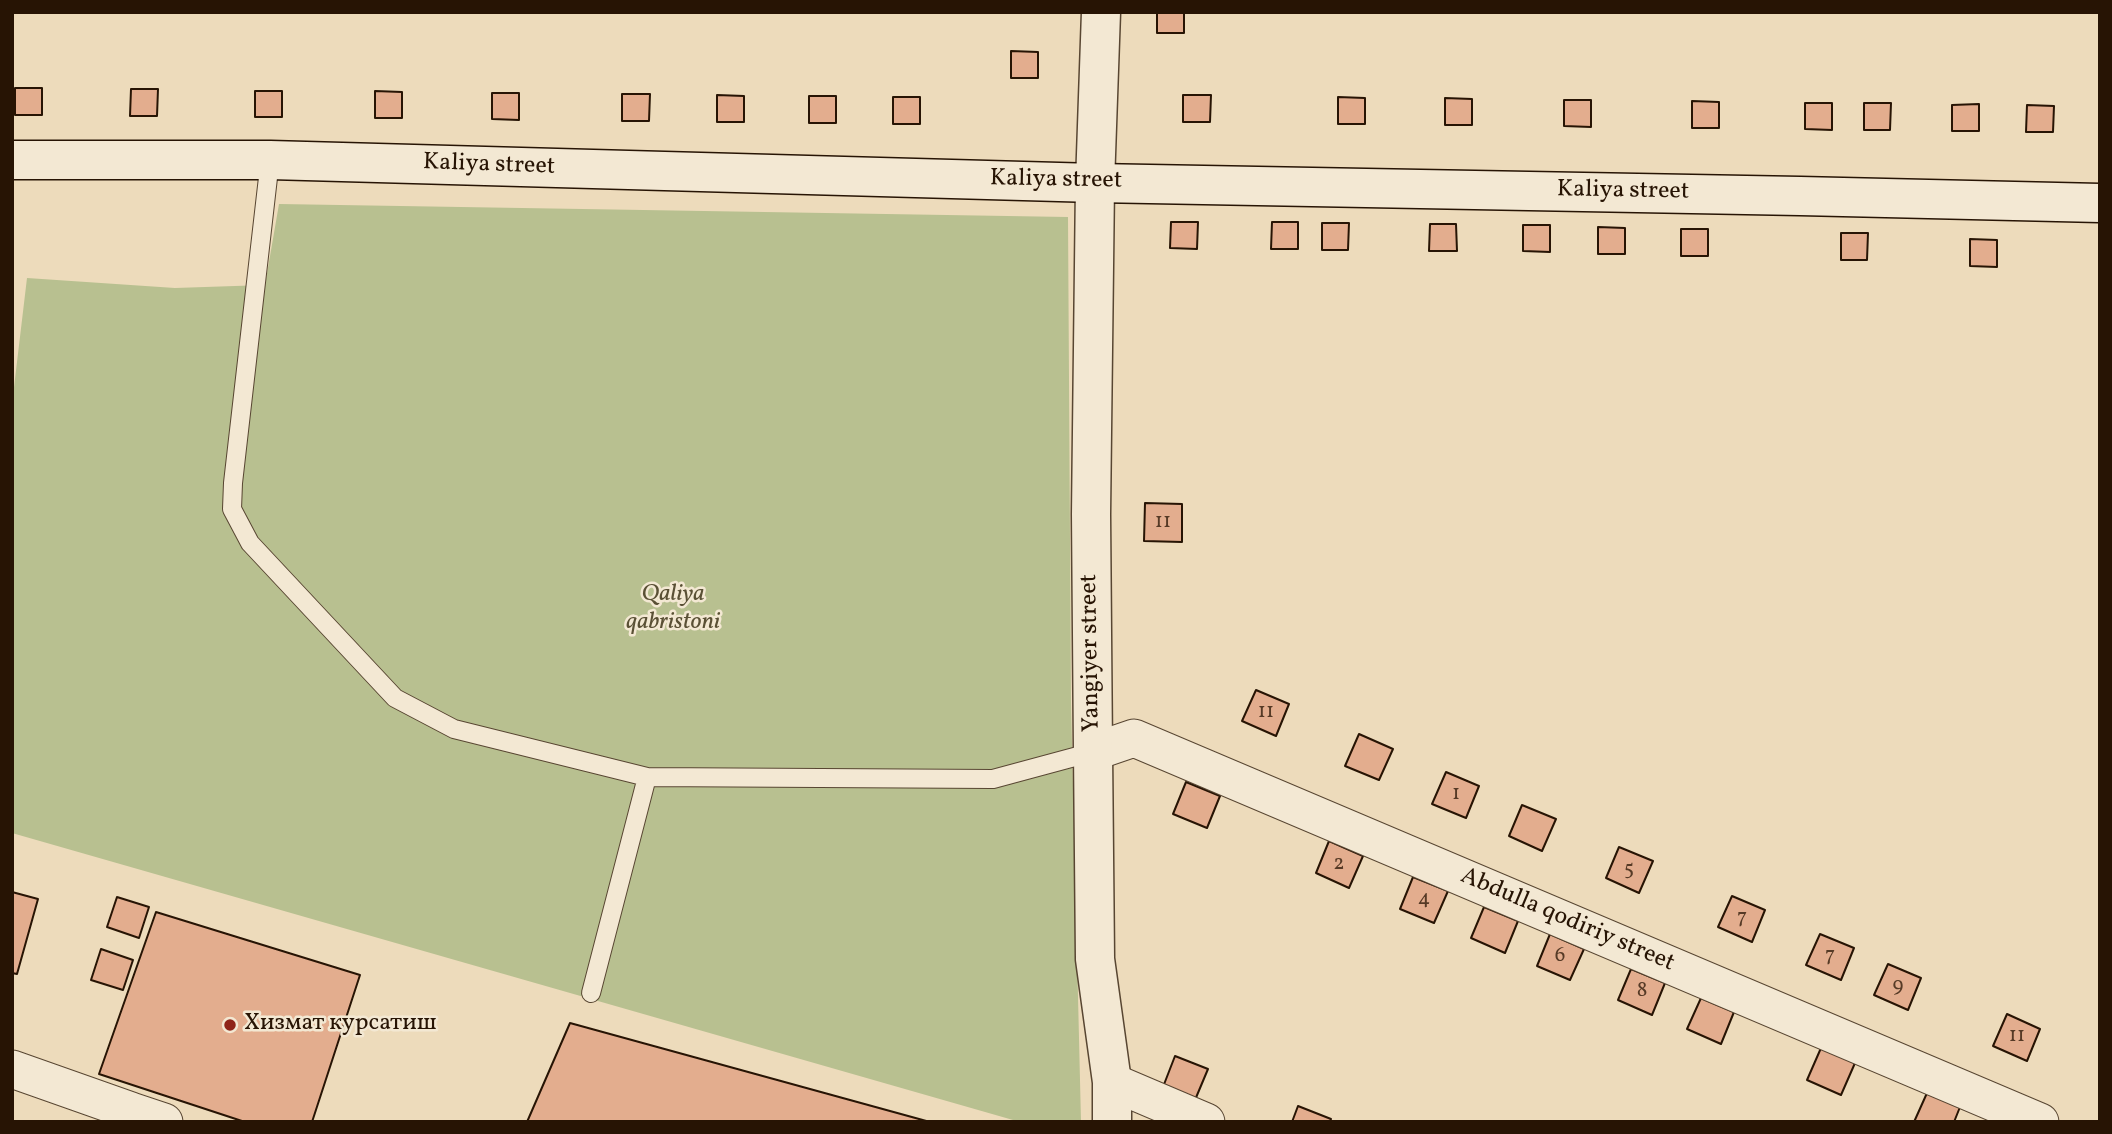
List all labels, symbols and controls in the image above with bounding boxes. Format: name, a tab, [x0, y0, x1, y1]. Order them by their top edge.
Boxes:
street label: Kaliya street	[422, 149, 556, 183]
street label: Kaliya street	[990, 165, 1122, 197]
street label: Kaliya street	[1557, 176, 1689, 208]
house number: 11	[1155, 510, 1171, 536]
street label: Yangiyer street	[1076, 574, 1108, 732]
park label: Qaliya qabristoni	[626, 582, 720, 638]
house number: 11	[1258, 700, 1274, 726]
house number: 1	[1452, 782, 1460, 808]
house number: 2	[1333, 852, 1345, 878]
house number: 5	[1624, 857, 1634, 883]
street label: Abdulla qodiriy street	[1456, 863, 1678, 979]
house number: 4	[1418, 887, 1430, 913]
house number: 7	[1737, 906, 1747, 932]
house number: 6	[1555, 944, 1565, 970]
house number: 7	[1825, 944, 1835, 970]
house number: 9	[1893, 974, 1903, 1000]
house number: 8	[1637, 979, 1647, 1005]
place label: Хизмат курсатиш	[244, 1011, 437, 1039]
marker: Хизмат курсатиш	[222, 1017, 238, 1033]
house number: 11	[2009, 1024, 2025, 1050]

